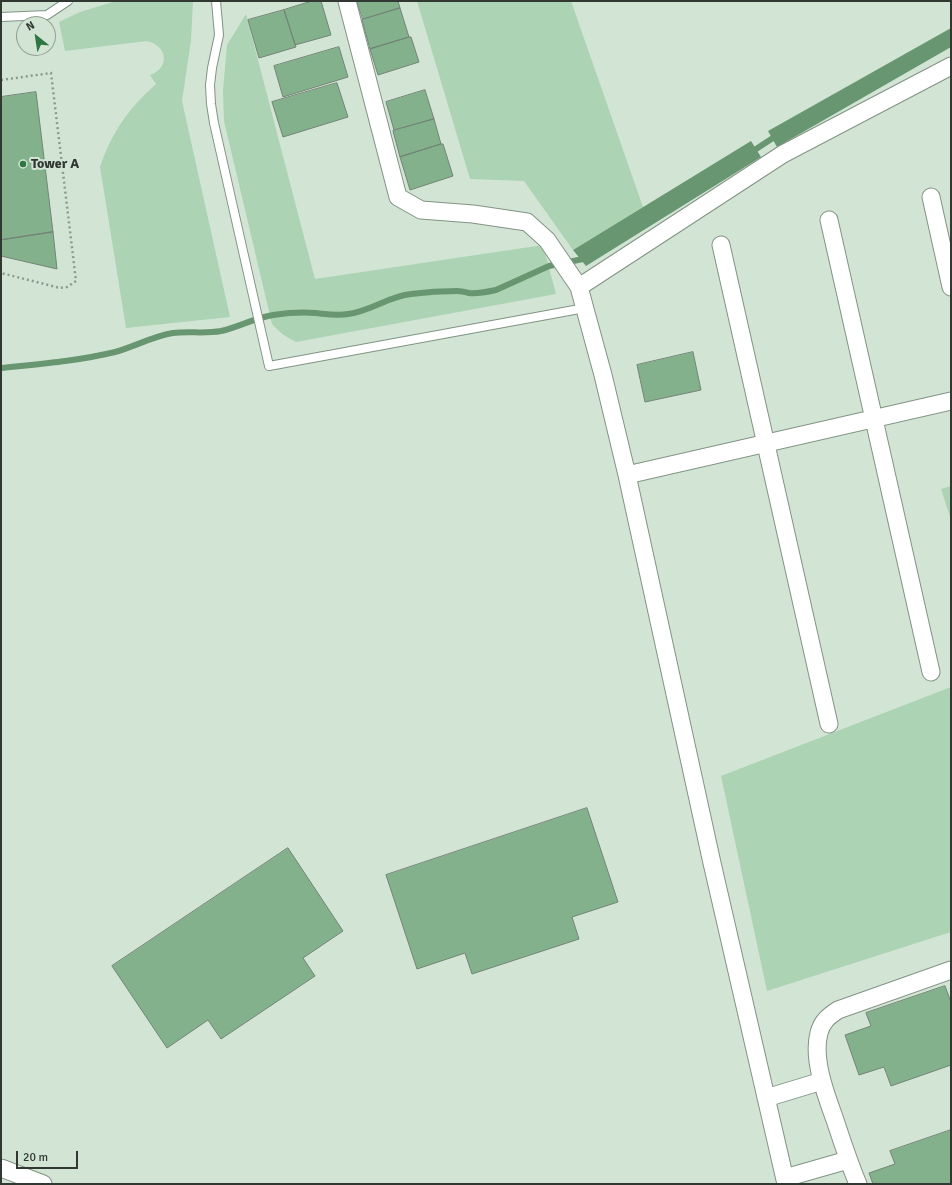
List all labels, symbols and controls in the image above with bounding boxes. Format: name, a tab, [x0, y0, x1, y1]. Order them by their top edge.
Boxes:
north arrow	[16, 16, 56, 56]
text: N	[24, 18, 37, 34]
place label: Tower A	[31, 156, 79, 172]
marker: Tower A	[18, 159, 28, 169]
scale bar	[18, 1143, 80, 1169]
text: 20 m	[23, 1150, 48, 1165]

